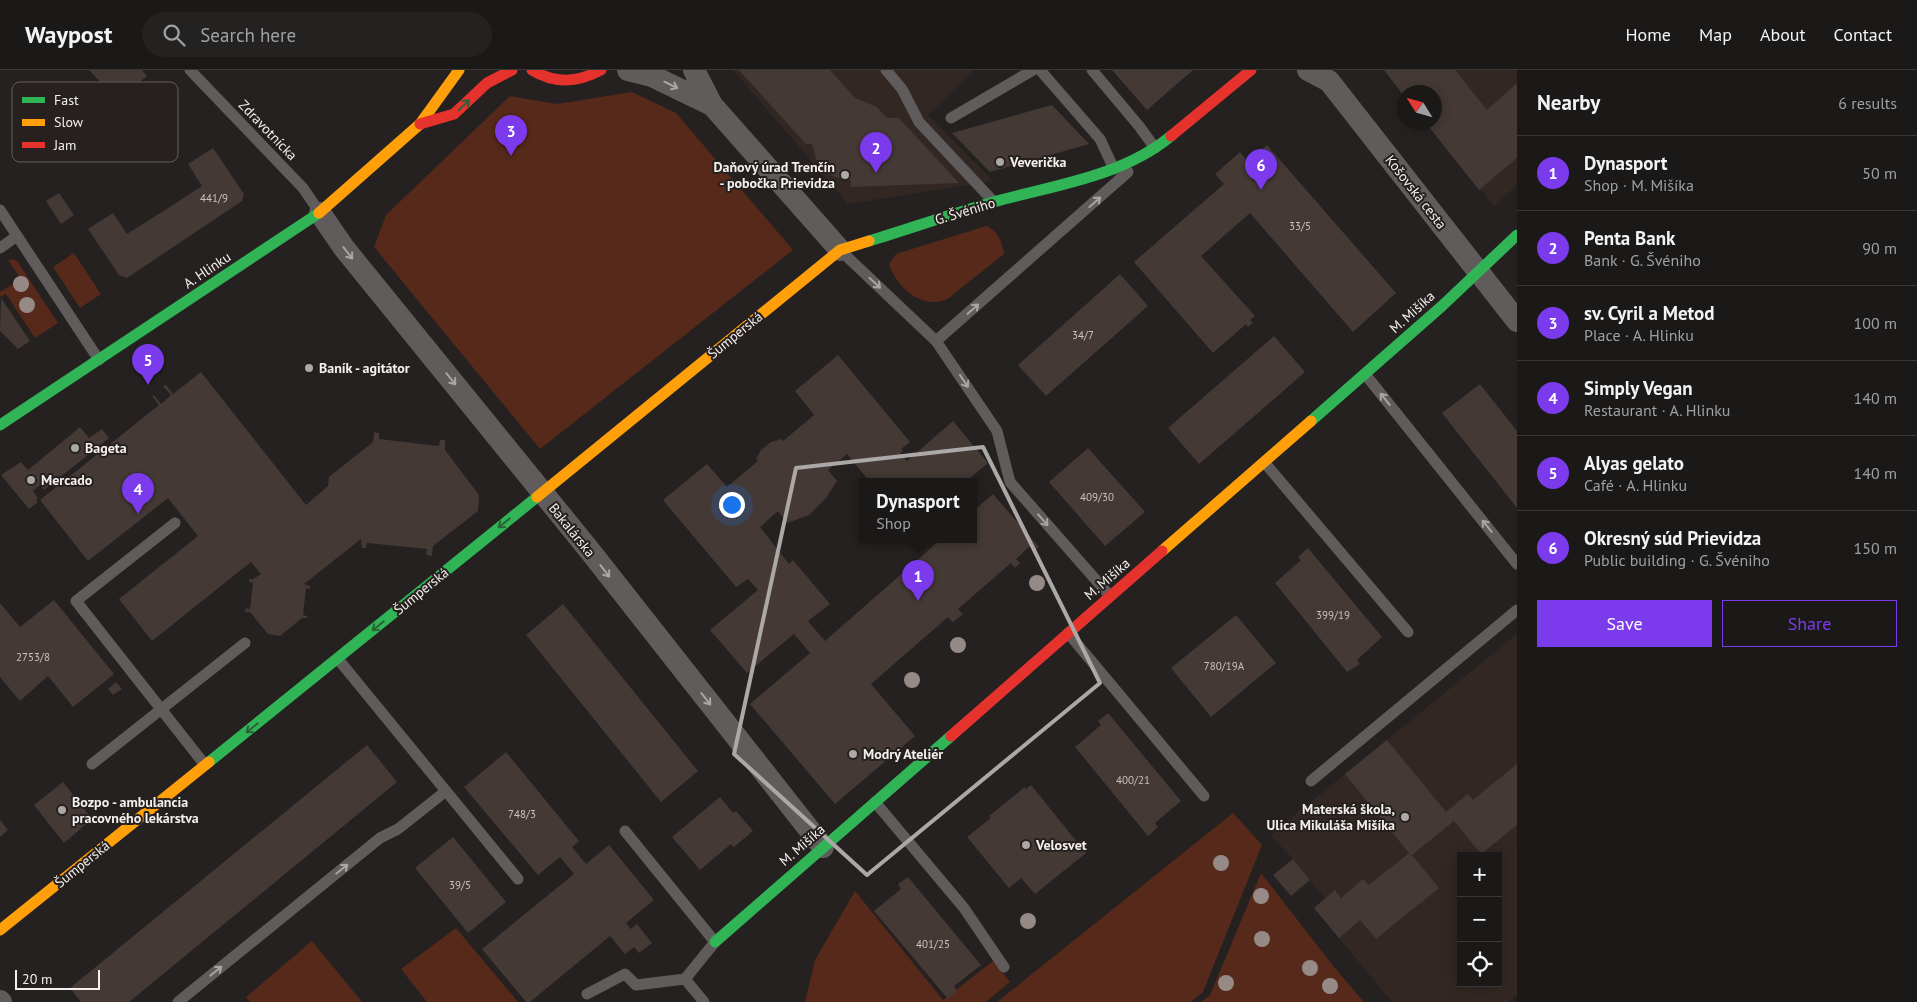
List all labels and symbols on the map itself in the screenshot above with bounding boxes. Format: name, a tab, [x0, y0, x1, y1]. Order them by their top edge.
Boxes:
one-way arrow	[663, 81, 678, 91]
legend	[12, 82, 178, 162]
north arrow	[1397, 85, 1442, 130]
text: Fast	[54, 91, 79, 109]
street label: Zdravotnícka	[235, 96, 301, 164]
one-way arrow	[457, 99, 470, 111]
text: Slow	[54, 113, 84, 131]
pin: 3	[495, 115, 527, 156]
pin: 2	[860, 132, 892, 173]
text: Jam	[53, 136, 76, 154]
pin: 6	[1245, 149, 1277, 190]
street label: Košovská cesta	[1381, 151, 1451, 233]
place label: Veverička	[1009, 153, 1067, 171]
marker: Veverička	[994, 156, 1006, 168]
place label: Daňový úrad Trenčín - pobočka Prievidza	[713, 158, 835, 192]
marker: Daňový úrad Trenčín - pobočka Prievidza	[839, 169, 851, 181]
house number: 441/9	[200, 191, 228, 205]
street label: G. Švéniho	[933, 193, 997, 229]
one-way arrow	[1088, 196, 1101, 207]
house number: 33/5	[1289, 219, 1311, 233]
one-way arrow	[343, 246, 354, 259]
street label: A. Hlinku	[180, 248, 234, 292]
one-way arrow	[869, 277, 882, 289]
street label: M. Mišíka	[1386, 287, 1438, 337]
one-way arrow	[966, 303, 979, 315]
street label: Šumperská	[704, 307, 766, 363]
house number: 34/7	[1072, 328, 1094, 342]
pin: 5	[132, 344, 164, 385]
place label: Baník - agitátor	[319, 359, 410, 377]
marker: Baník - agitátor	[303, 362, 315, 374]
one-way arrow	[445, 373, 456, 386]
one-way arrow	[959, 374, 969, 388]
one-way arrow	[1380, 392, 1391, 405]
place label: Bageta	[85, 439, 127, 457]
marker: Bageta	[69, 442, 81, 454]
place label: Mercado	[41, 471, 93, 489]
pin: 4	[122, 473, 154, 514]
marker: Mercado	[25, 474, 37, 486]
house number: 409/30	[1080, 490, 1114, 504]
your location	[719, 492, 745, 518]
street label: Bakalárska	[545, 499, 599, 561]
one-way arrow	[1037, 513, 1048, 526]
one-way arrow	[498, 518, 511, 529]
one-way arrow	[1481, 519, 1492, 532]
street label: M. Mišíka	[1080, 554, 1134, 604]
pin: 1	[902, 560, 934, 601]
street label: Šumperská	[390, 563, 452, 619]
one-way arrow	[600, 564, 611, 577]
house number: 399/19	[1316, 608, 1350, 622]
one-way arrow	[372, 620, 385, 631]
house number: 2753/8	[16, 650, 50, 664]
house number: 780/19A	[1204, 659, 1245, 673]
one-way arrow	[701, 692, 711, 706]
one-way arrow	[245, 722, 258, 733]
place label: Modrý Ateliér	[863, 745, 943, 763]
marker: Modrý Ateliér	[847, 748, 859, 760]
house number: 400/21	[1116, 773, 1150, 787]
place label: Bozpo - ambulancia pracovného lekárstva	[72, 793, 199, 827]
place label: Materská škola, Ulica Mikuláša Mišíka	[1267, 800, 1395, 834]
marker: Bozpo - ambulancia pracovného lekárstva	[56, 804, 68, 816]
house number: 748/3	[508, 807, 536, 821]
marker: Materská škola, Ulica Mikuláša Mišíka	[1399, 811, 1411, 823]
street label: M. Mišíka	[775, 820, 829, 870]
street label: Šumperská	[51, 836, 113, 892]
place label: Velosvet	[1035, 836, 1087, 854]
marker: Velosvet	[1020, 839, 1032, 851]
one-way arrow	[335, 863, 348, 874]
house number: 39/5	[449, 878, 471, 892]
house number: 401/25	[916, 937, 950, 951]
one-way arrow	[209, 966, 222, 977]
scale bar	[15, 967, 100, 990]

